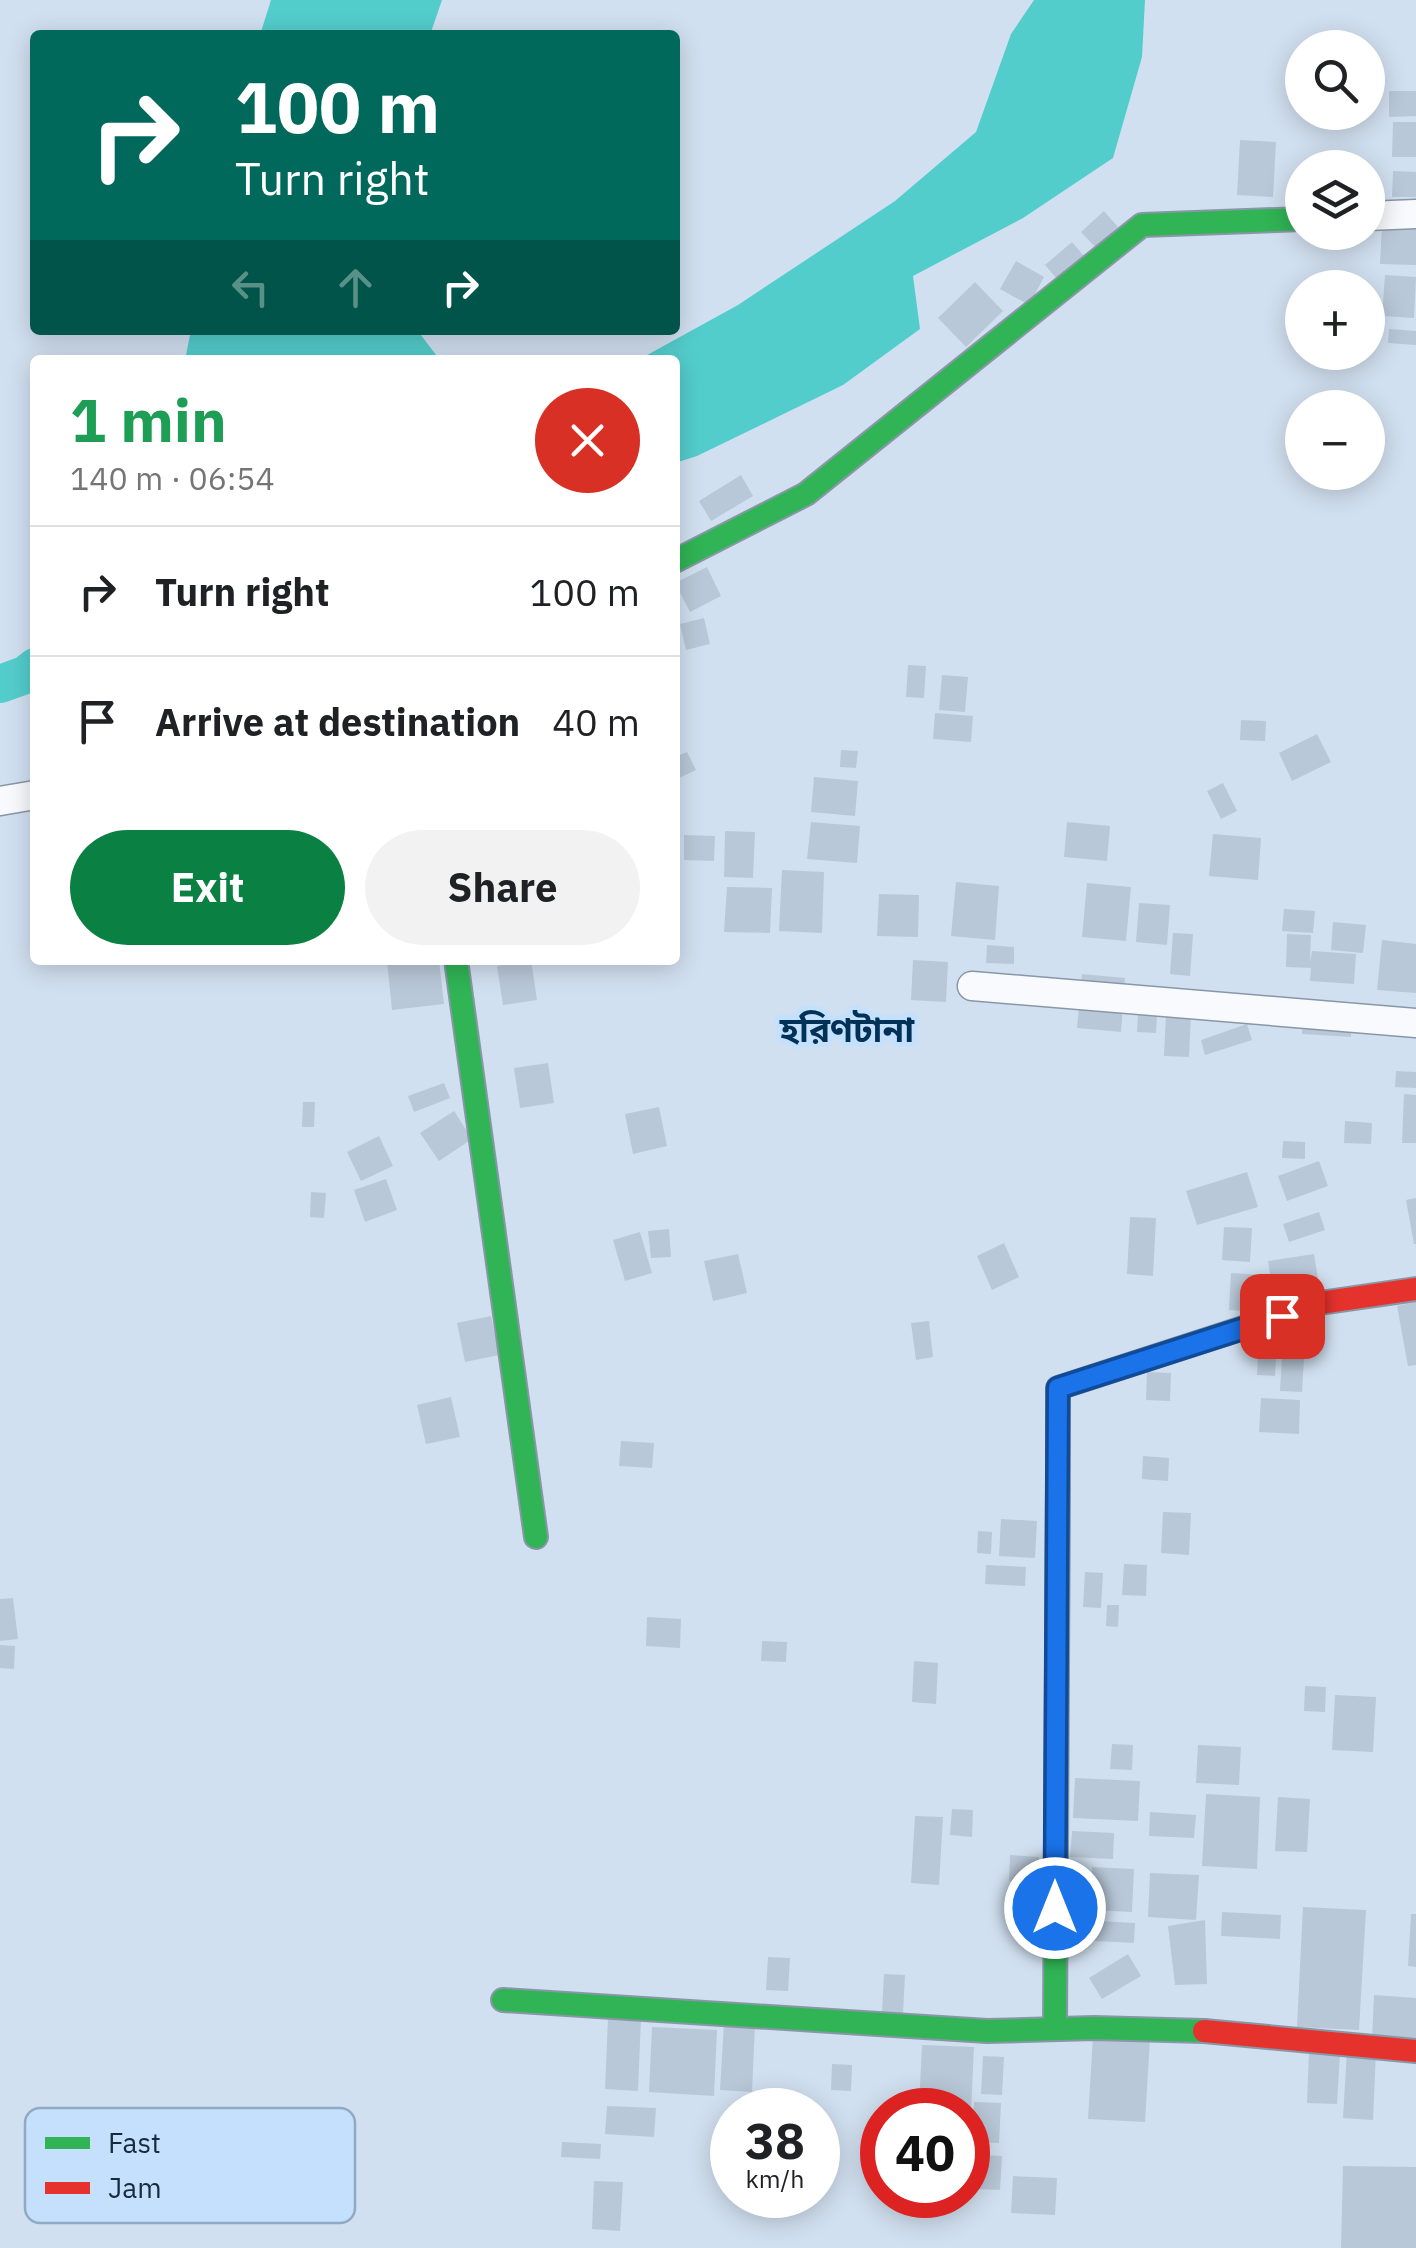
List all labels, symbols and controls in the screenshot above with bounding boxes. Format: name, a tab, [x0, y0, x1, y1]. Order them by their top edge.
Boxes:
map controls	[1285, 30, 1385, 490]
button: search	[1285, 30, 1385, 130]
text: 100 m	[235, 61, 440, 152]
icon: right	[70, 70, 200, 200]
text: Turn right	[235, 149, 430, 207]
button: layers	[1285, 150, 1385, 250]
icon: left	[223, 260, 278, 315]
icon: ahead	[328, 260, 383, 315]
icon: right	[433, 260, 488, 315]
button: +	[1285, 270, 1385, 370]
text: 1 min	[70, 380, 227, 459]
button: close	[535, 388, 640, 493]
button: −	[1285, 390, 1385, 490]
text: 140 m · 06:54	[70, 457, 275, 499]
icon: right	[70, 564, 125, 619]
text: Turn right	[155, 567, 330, 616]
text: 100 m	[529, 567, 640, 616]
icon: arrive	[70, 694, 125, 749]
text: Arrive at destination	[155, 697, 520, 746]
text: 40 m	[552, 697, 640, 746]
button: Exit	[70, 830, 345, 945]
button: Share	[365, 830, 640, 945]
district label: হরিণটানা	[779, 1006, 915, 1052]
pin	[1240, 1274, 1325, 1359]
icon: arrive	[1255, 1289, 1310, 1344]
position arrow	[1003, 1856, 1107, 1960]
speed limit sign: 40	[860, 2088, 990, 2218]
legend	[25, 2108, 355, 2223]
text: 38	[745, 2108, 805, 2173]
text: Fast	[108, 2124, 161, 2161]
text: km/h	[746, 2162, 804, 2195]
text: Jam	[108, 2169, 162, 2206]

